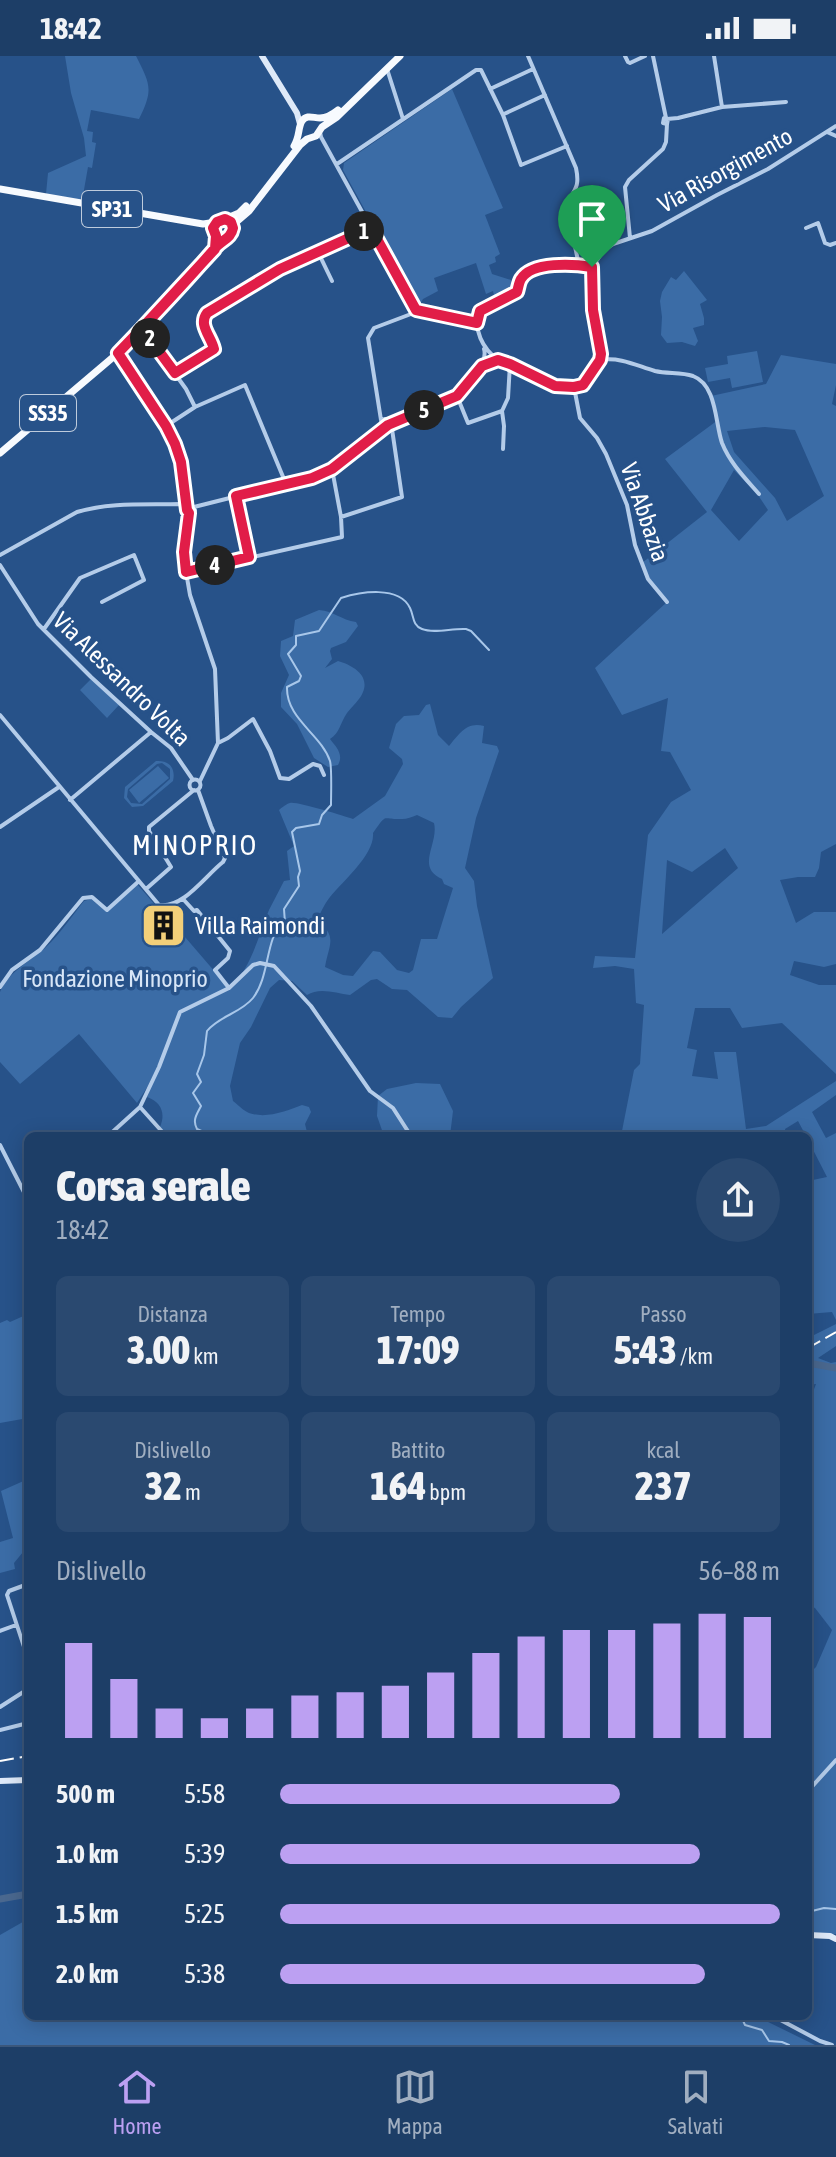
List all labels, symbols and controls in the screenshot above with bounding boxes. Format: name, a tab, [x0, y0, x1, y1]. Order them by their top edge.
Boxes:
text: 18:42	[40, 11, 102, 45]
street label: Via Risorgimento	[653, 122, 797, 218]
pin	[558, 185, 626, 267]
road number: SP31	[82, 191, 142, 227]
icon: arrive	[570, 197, 614, 241]
pin: 1	[344, 211, 384, 251]
text: 1	[359, 218, 369, 244]
pin: 2	[130, 318, 170, 358]
text: 2	[145, 325, 155, 351]
pin: 5	[404, 390, 444, 430]
road number: SS35	[20, 395, 76, 431]
text: 5	[419, 397, 429, 423]
street label: Via Abbazia	[616, 459, 674, 565]
pin: 4	[195, 545, 235, 585]
text: 4	[210, 552, 220, 578]
street label: Via Alessandro Volta	[48, 607, 196, 751]
district label: MINOPRIO	[132, 829, 258, 861]
building icon: Villa Raimondi	[140, 901, 188, 949]
place label: Villa Raimondi	[195, 912, 325, 939]
park label: Fondazione Minoprio	[22, 965, 208, 992]
button: share	[696, 1158, 780, 1242]
text: Corsa serale	[56, 1160, 251, 1210]
text: 18:42	[56, 1215, 110, 1245]
text: Distanza	[137, 1301, 208, 1327]
text: Tempo	[391, 1301, 445, 1327]
text: Passo	[640, 1301, 687, 1327]
text: 3.00	[127, 1327, 190, 1372]
text: 17:09	[376, 1327, 460, 1372]
text: 5:43	[614, 1327, 677, 1372]
text: km	[190, 1343, 219, 1369]
text: /km	[677, 1343, 713, 1369]
text: Dislivello	[134, 1437, 211, 1463]
text: Battito	[391, 1437, 445, 1463]
text: kcal	[647, 1437, 680, 1463]
text: 32	[144, 1463, 182, 1508]
text: 164	[370, 1463, 426, 1508]
text: 237	[635, 1463, 692, 1508]
text: m	[182, 1479, 201, 1505]
text: bpm	[426, 1479, 466, 1505]
text: Dislivello	[56, 1556, 147, 1586]
text: 56–88 m	[698, 1556, 780, 1586]
text: 500 m	[56, 1779, 115, 1809]
text: 5:58	[184, 1779, 225, 1809]
text: 1.0 km	[56, 1839, 119, 1869]
text: 5:39	[184, 1839, 225, 1869]
text: 1.5 km	[56, 1899, 119, 1929]
text: 5:25	[184, 1899, 225, 1929]
text: 2.0 km	[56, 1959, 119, 1989]
text: 5:38	[184, 1959, 225, 1989]
tab: Home	[113, 2065, 162, 2139]
tab: Mappa	[387, 2065, 443, 2139]
tab: Salvati	[668, 2065, 723, 2139]

